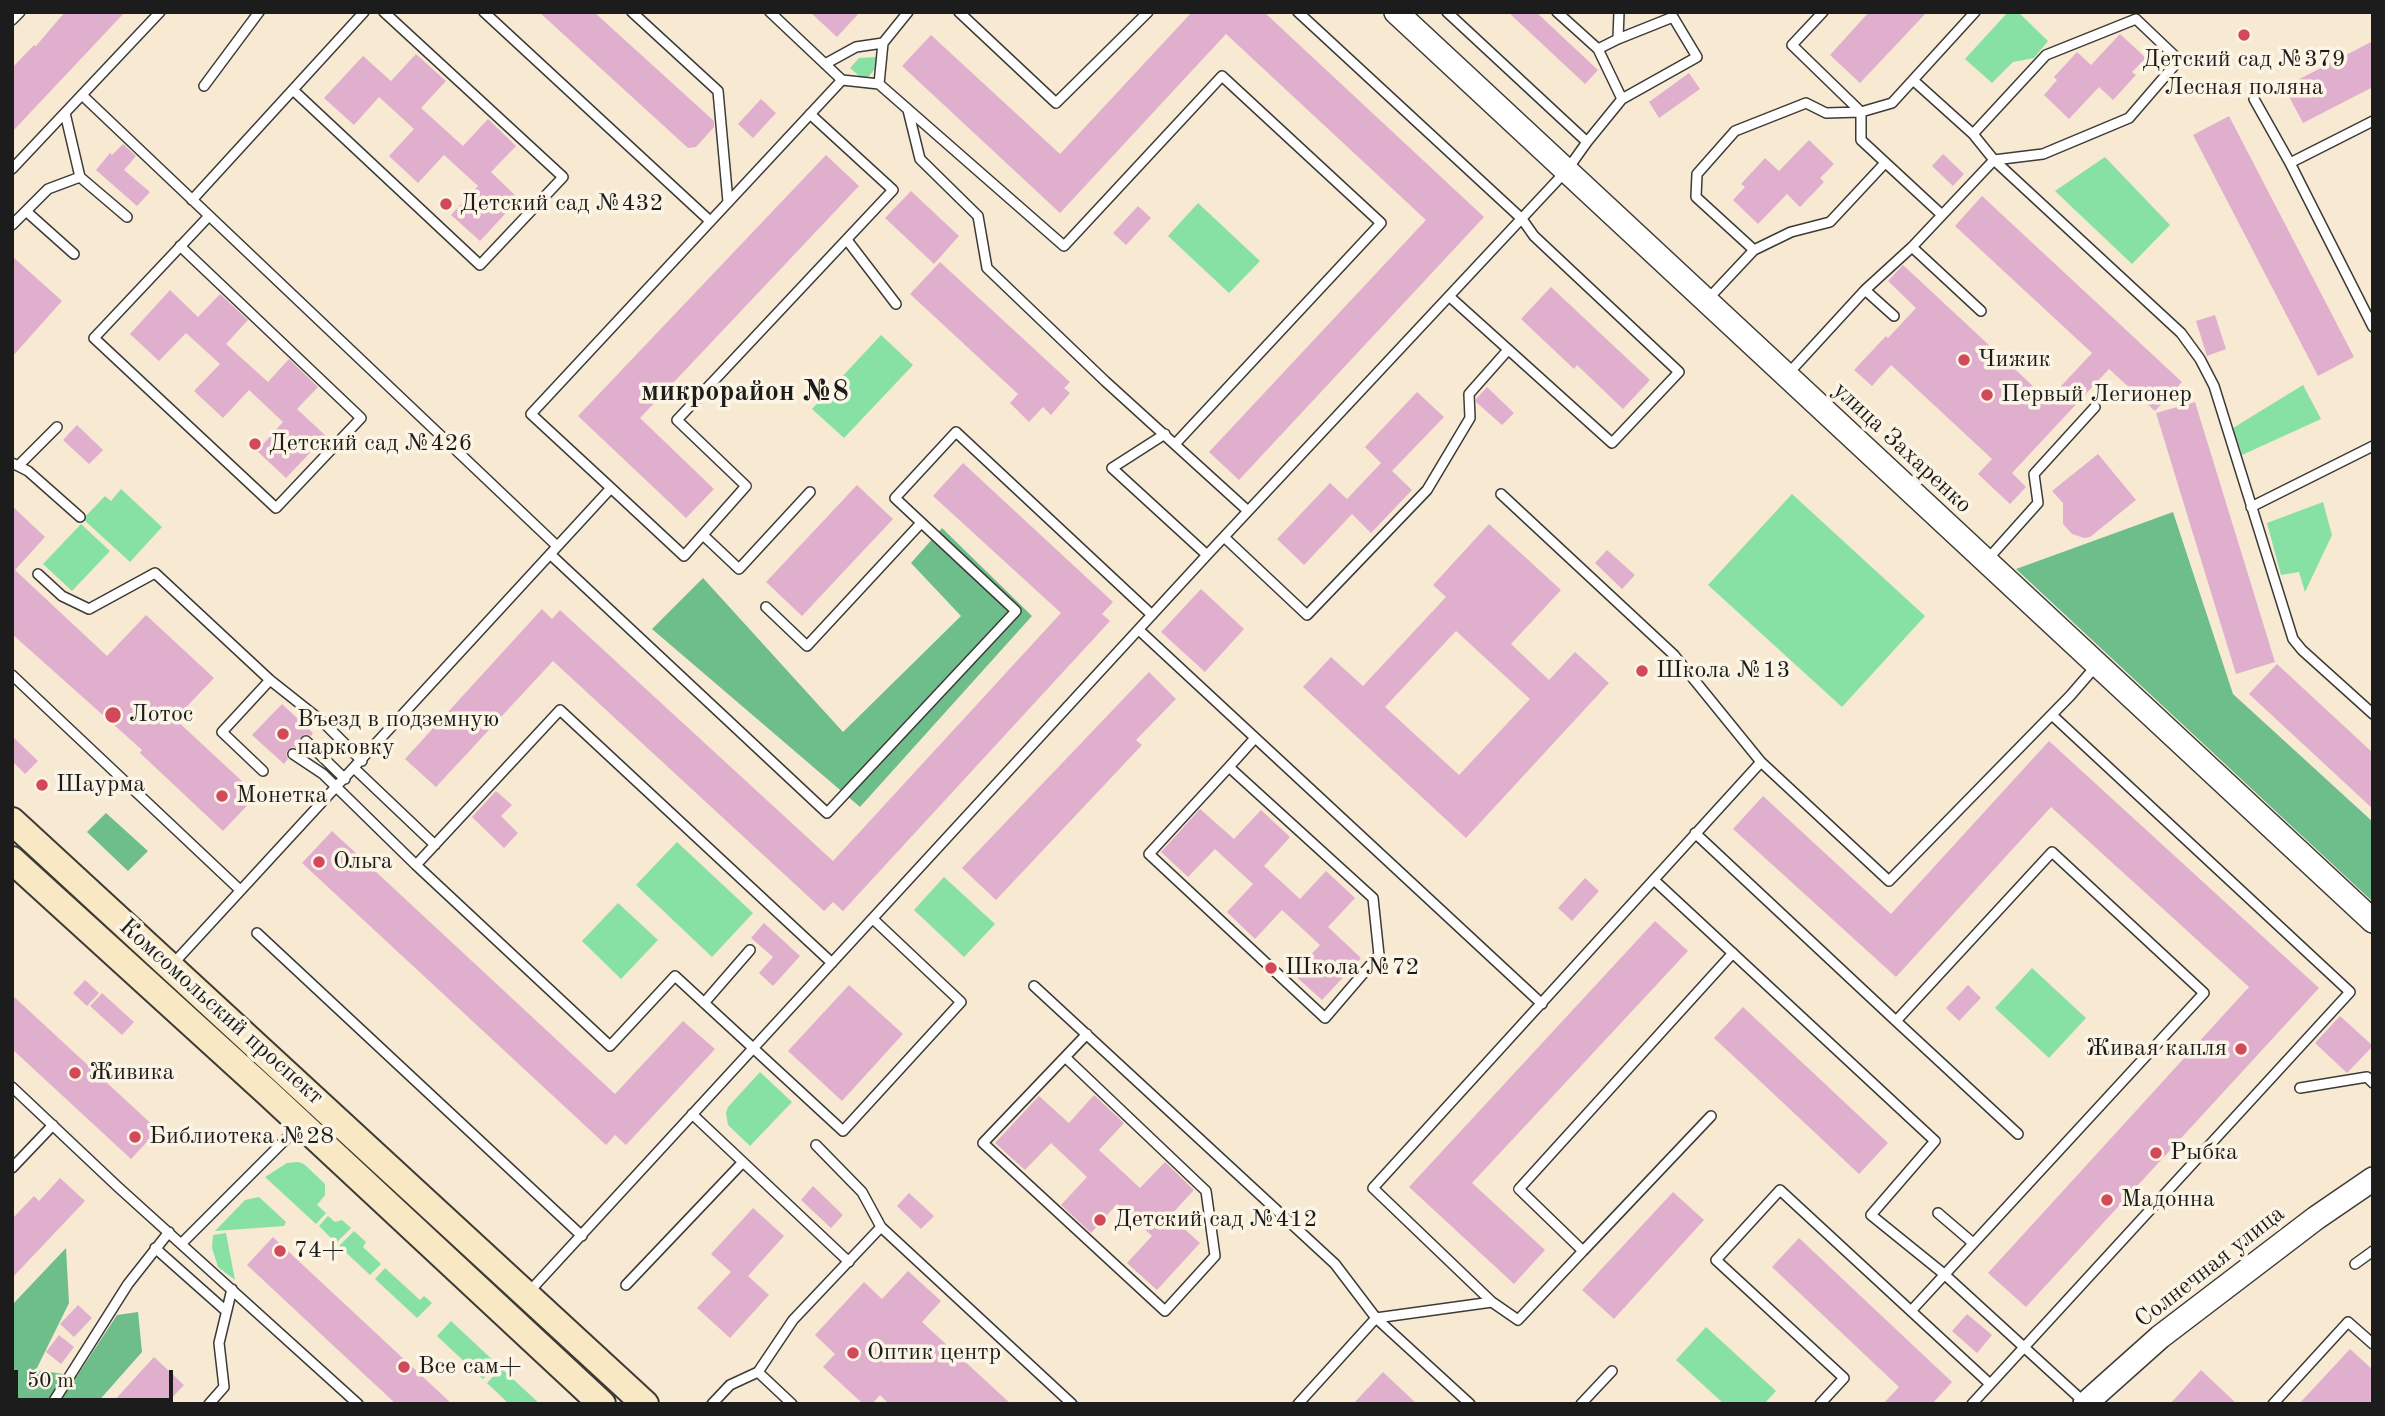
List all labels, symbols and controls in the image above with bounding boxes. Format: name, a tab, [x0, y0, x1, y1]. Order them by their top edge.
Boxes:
marker: Детский сад №379 Лесная поляна	[2236, 27, 2252, 43]
place label: Детский сад №379 Лесная поляна	[2142, 46, 2346, 102]
place label: Детский сад №432	[460, 190, 663, 218]
marker: Детский сад №432	[438, 196, 454, 212]
place label: Чижик	[1978, 346, 2051, 374]
marker: Чижик	[1956, 352, 1972, 368]
district label: микрорайон №8	[641, 376, 849, 410]
street label: улица Захаренко	[1826, 376, 1978, 520]
place label: Первый Легионер	[2001, 381, 2192, 409]
marker: Первый Легионер	[1979, 387, 1995, 403]
place label: Детский сад №426	[269, 430, 472, 458]
marker: Детский сад №426	[247, 436, 263, 452]
place label: Школа №13	[1656, 657, 1791, 685]
marker: Школа №13	[1634, 663, 1650, 679]
place label: Лотос	[129, 701, 193, 729]
marker: Лотос	[103, 705, 123, 725]
place label: Въезд в подземную парковку	[297, 706, 499, 762]
marker: Въезд в подземную парковку	[275, 726, 291, 742]
place label: Шаурма	[56, 771, 145, 799]
marker: Шаурма	[34, 777, 50, 793]
place label: Монетка	[236, 782, 327, 810]
marker: Монетка	[214, 788, 230, 804]
place label: Ольга	[333, 848, 393, 876]
marker: Ольга	[311, 854, 327, 870]
street label: Комсомольский проспект	[113, 913, 329, 1111]
place label: Школа №72	[1285, 954, 1420, 982]
marker: Школа №72	[1263, 960, 1279, 976]
place label: Живая капля	[2086, 1035, 2227, 1063]
marker: Живая капля	[2233, 1041, 2249, 1057]
place label: Живика	[89, 1059, 174, 1087]
marker: Живика	[67, 1065, 83, 1081]
place label: Библиотека №28	[149, 1123, 334, 1151]
marker: Библиотека №28	[127, 1129, 143, 1145]
place label: Рыбка	[2170, 1139, 2238, 1167]
marker: Рыбка	[2148, 1145, 2164, 1161]
place label: Мадонна	[2121, 1186, 2215, 1214]
marker: Мадонна	[2099, 1192, 2115, 1208]
street label: Солнечная улица	[2129, 1200, 2291, 1334]
place label: Детский сад №412	[1114, 1206, 1317, 1234]
marker: Детский сад №412	[1092, 1212, 1108, 1228]
place label: 74+	[294, 1237, 344, 1265]
marker: 74+	[272, 1243, 288, 1259]
place label: Оптик центр	[867, 1339, 1001, 1367]
marker: Оптик центр	[845, 1345, 861, 1361]
place label: Все сам+	[418, 1353, 521, 1381]
scale bar	[18, 1356, 177, 1400]
marker: Все сам+	[396, 1359, 412, 1375]
text: 50 m	[27, 1371, 74, 1392]

